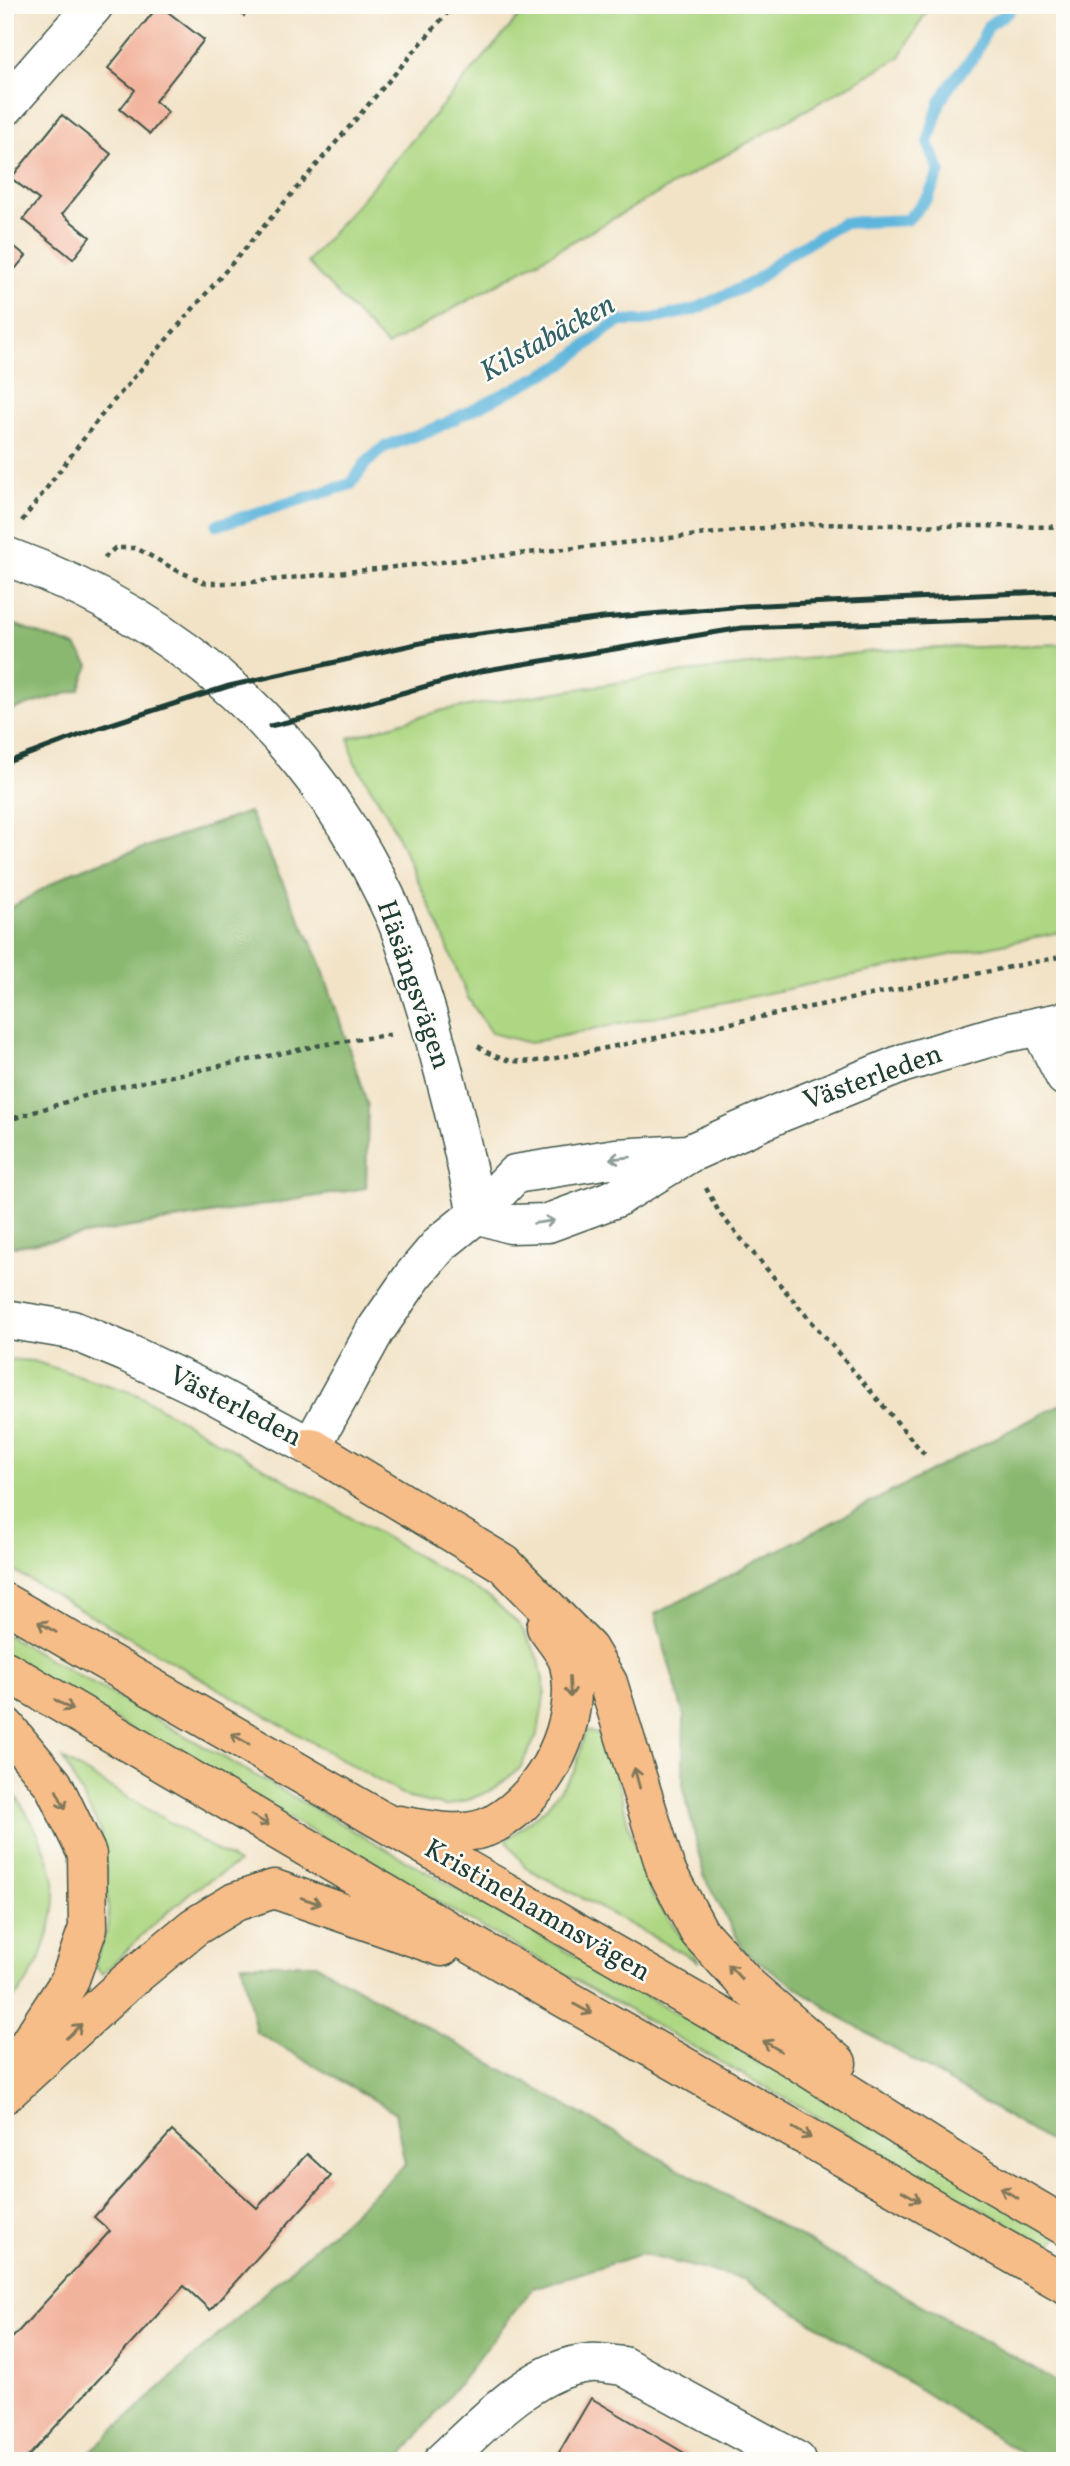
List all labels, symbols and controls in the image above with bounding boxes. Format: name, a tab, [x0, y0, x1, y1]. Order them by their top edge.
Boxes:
water label: Kilstabäcken	[473, 285, 623, 393]
street label: Häsängsvägen	[366, 895, 460, 1075]
street label: Västerleden	[798, 1035, 948, 1121]
one-way arrow	[609, 1152, 631, 1165]
one-way arrow	[532, 1215, 555, 1228]
street label: Västerleden	[161, 1357, 309, 1457]
one-way arrow	[37, 1620, 57, 1634]
one-way arrow	[564, 1675, 577, 1698]
one-way arrow	[54, 1698, 74, 1712]
one-way arrow	[230, 1732, 251, 1745]
one-way arrow	[630, 1767, 643, 1790]
one-way arrow	[54, 1789, 68, 1810]
one-way arrow	[250, 1813, 270, 1827]
street label: Kristinehamnsvägen	[416, 1830, 658, 1992]
one-way arrow	[300, 1895, 322, 1908]
one-way arrow	[727, 1964, 744, 1981]
one-way arrow	[572, 2003, 593, 2016]
one-way arrow	[65, 2023, 82, 2040]
one-way arrow	[762, 2039, 782, 2053]
one-way arrow	[792, 2126, 812, 2140]
one-way arrow	[1000, 2186, 1020, 2200]
one-way arrow	[901, 2189, 921, 2203]

